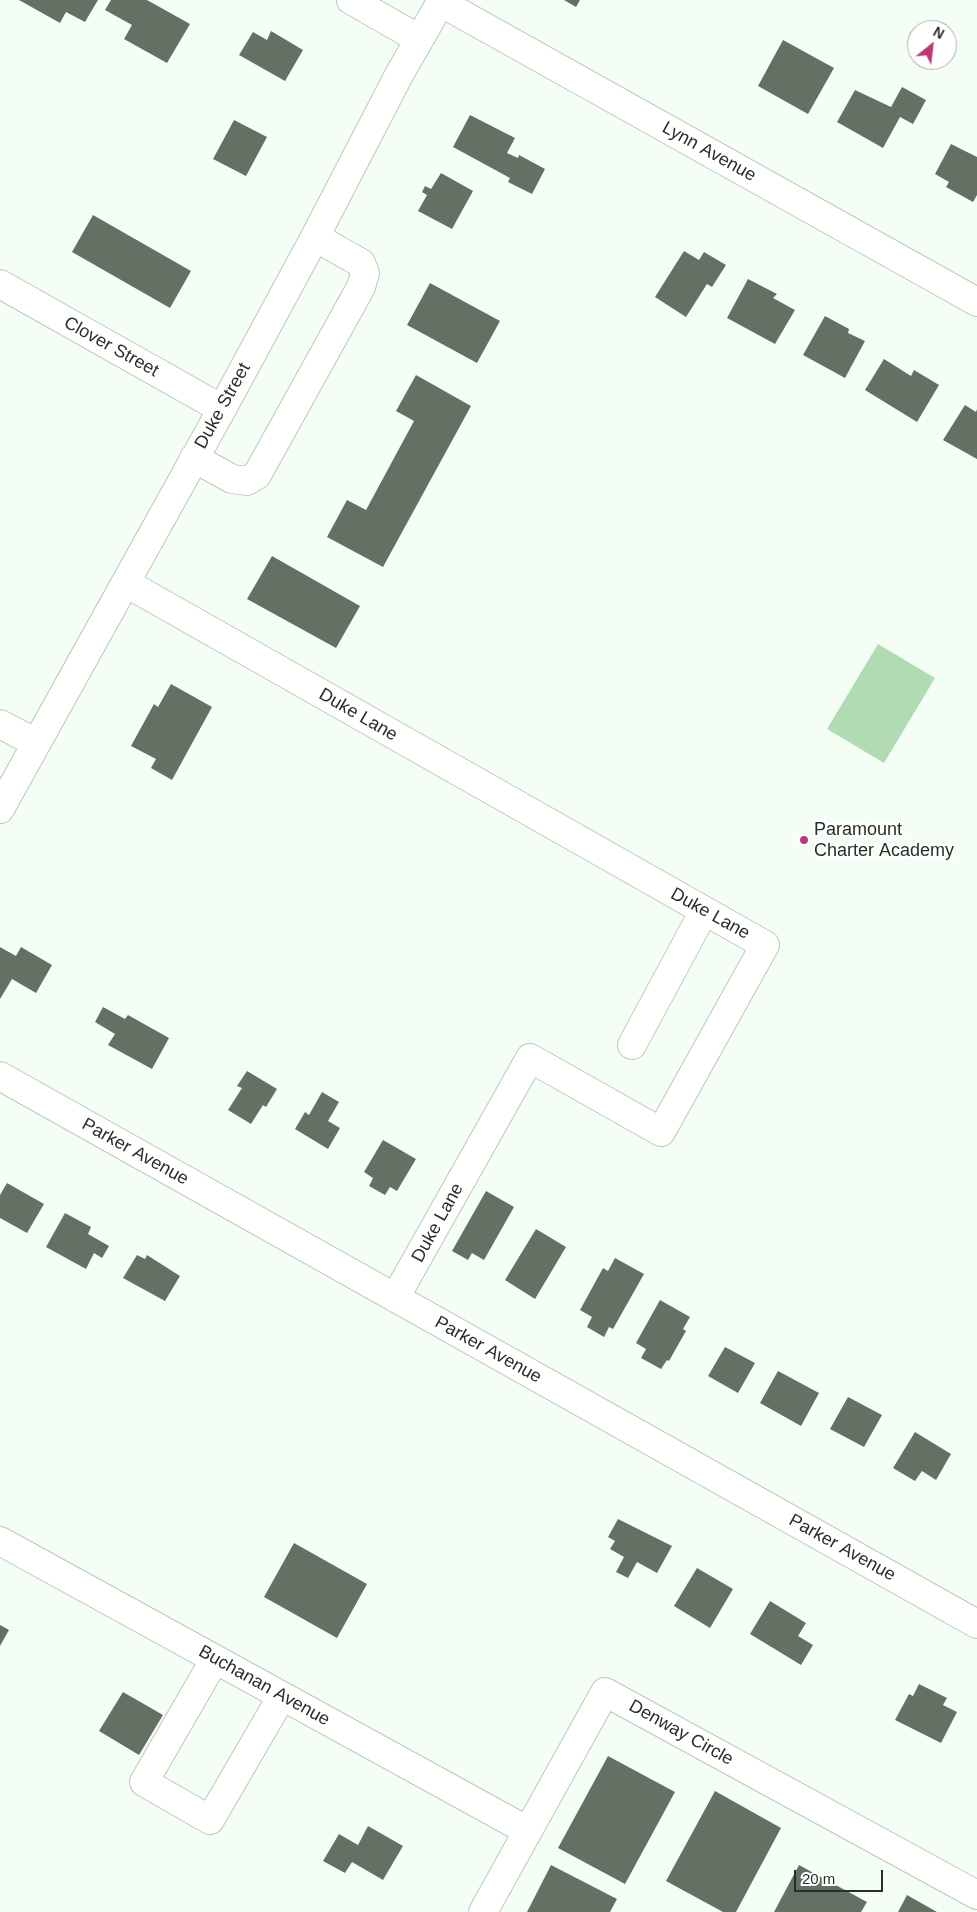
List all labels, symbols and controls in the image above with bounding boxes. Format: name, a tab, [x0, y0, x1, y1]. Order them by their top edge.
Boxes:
north arrow	[907, 20, 957, 70]
text: N	[930, 23, 947, 42]
street label: Lynn Avenue	[658, 117, 760, 187]
street label: Clover Street	[60, 312, 162, 382]
street label: Duke Street	[191, 359, 255, 453]
street label: Duke Lane	[315, 684, 401, 746]
place label: Paramount Charter Academy	[814, 819, 954, 862]
marker: Paramount Charter Academy	[798, 834, 810, 846]
street label: Duke Lane	[667, 883, 753, 945]
street label: Parker Avenue	[78, 1114, 192, 1190]
street label: Duke Lane	[407, 1180, 469, 1266]
street label: Parker Avenue	[431, 1312, 545, 1388]
street label: Parker Avenue	[785, 1510, 899, 1586]
street label: Buchanan Avenue	[195, 1641, 333, 1731]
street label: Denway Circle	[625, 1695, 737, 1771]
scale bar	[797, 1860, 886, 1892]
text: 20 m	[802, 1870, 835, 1887]

